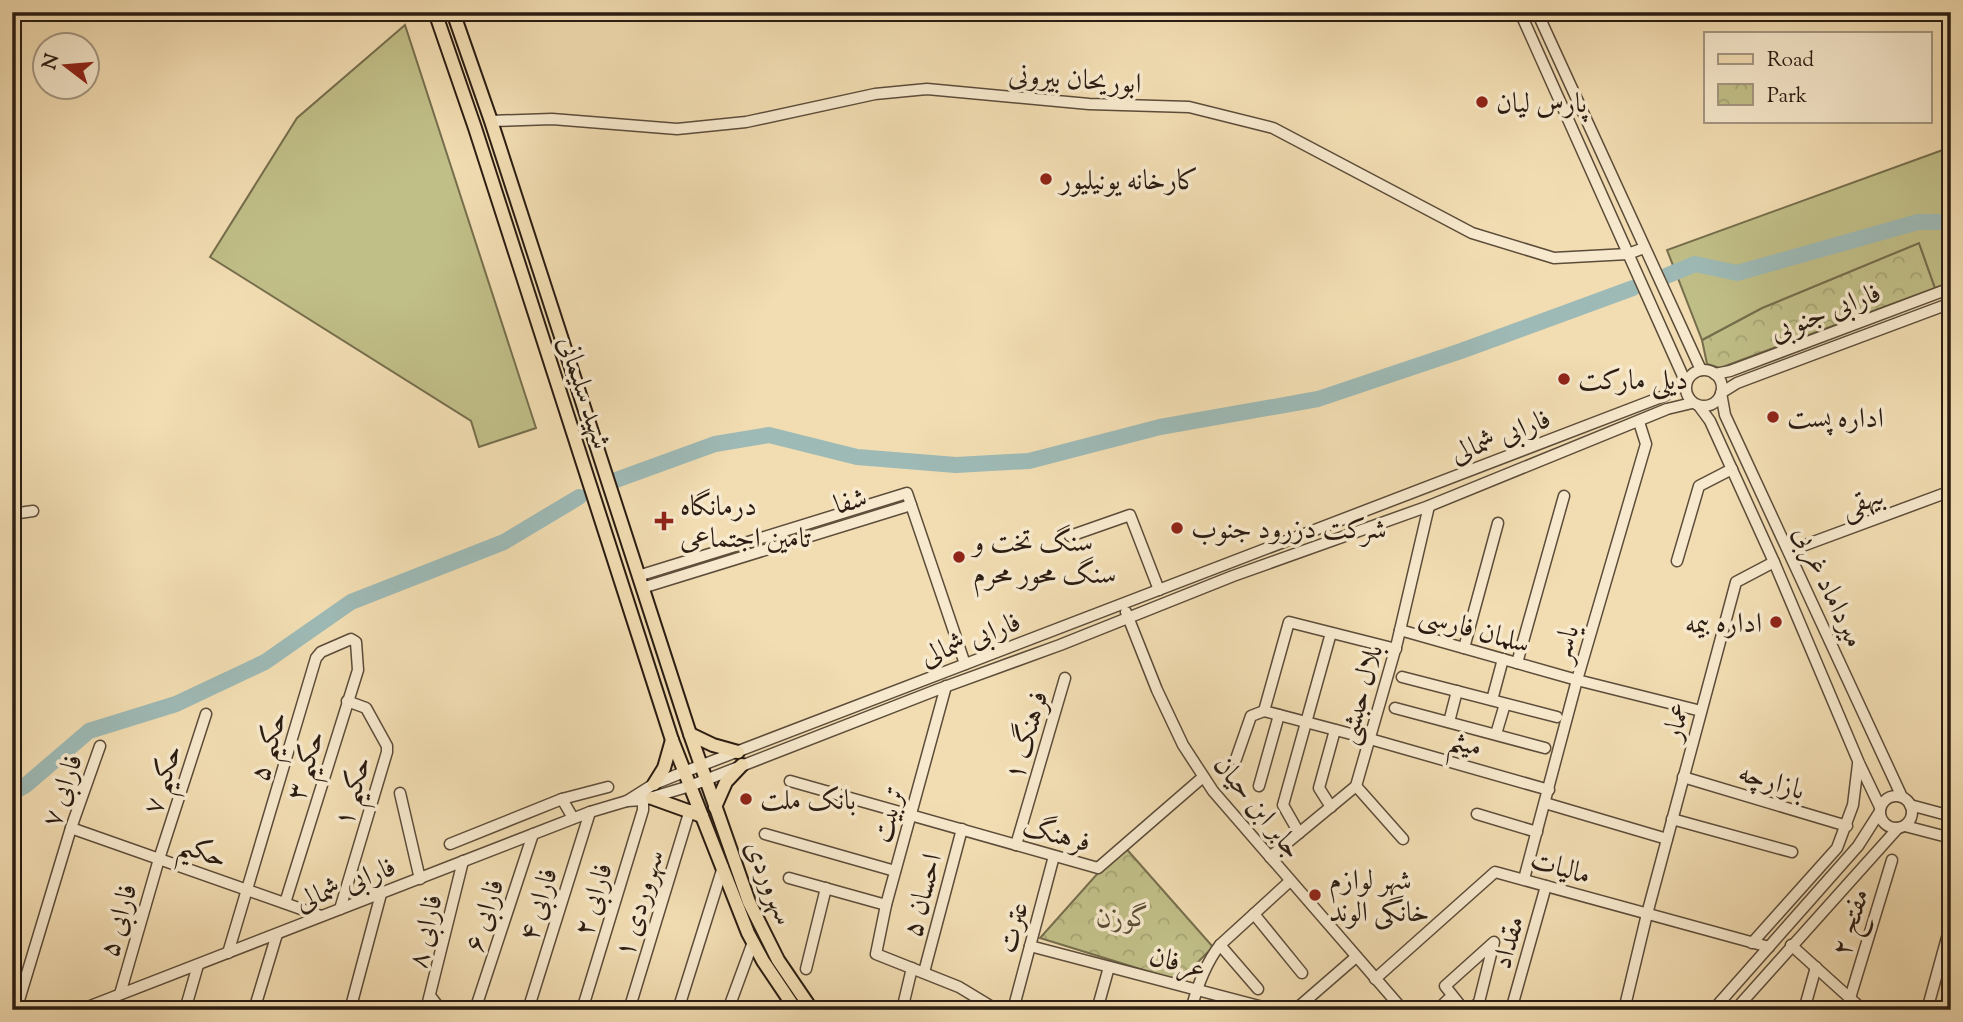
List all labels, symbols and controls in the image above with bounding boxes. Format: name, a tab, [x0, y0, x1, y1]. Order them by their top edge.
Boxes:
north arrow	[32, 32, 102, 102]
legend	[1704, 32, 1932, 122]
text: Road	[1767, 46, 1814, 76]
text: N	[37, 51, 67, 73]
street label: ابوریحان بیرونی	[1007, 56, 1143, 106]
text: Park	[1767, 82, 1808, 112]
place label: پارس لیان	[1496, 85, 1588, 125]
marker: پارس لیان	[1474, 94, 1490, 110]
place label: کارخانه یونیلیور	[1057, 162, 1199, 202]
marker: کارخانه یونیلیور	[1038, 171, 1054, 187]
street label: فارابی جنوبی	[1765, 274, 1887, 353]
street label: شهید سلیمانی	[546, 331, 620, 455]
place label: دیلی مارکت	[1578, 362, 1688, 402]
marker: دیلی مارکت	[1556, 371, 1572, 387]
street label: فارابی شمالی	[1445, 400, 1557, 475]
place label: اداره پست	[1787, 400, 1884, 440]
marker: اداره پست	[1765, 409, 1781, 425]
street label: بیهقی	[1835, 476, 1891, 529]
street label: شفا	[829, 479, 872, 527]
place label: درمانگاه تامین اجتماعی	[680, 488, 811, 560]
marker: درمانگاه تامین اجتماعی	[654, 511, 674, 531]
place label: شرکت دزرود جنوب	[1191, 511, 1387, 551]
marker: شرکت دزرود جنوب	[1169, 520, 1185, 536]
street label: میرداماد غربی	[1782, 520, 1873, 655]
place label: سنگ تخت و سنگ محور محرم	[970, 524, 1116, 598]
marker: سنگ تخت و سنگ محور محرم	[951, 549, 967, 565]
street label: سلمان فارسی	[1414, 596, 1534, 666]
street label: فارابی شمالی	[915, 603, 1027, 678]
place label: اداره بیمه	[1685, 605, 1762, 645]
marker: اداره بیمه	[1768, 614, 1784, 630]
street label: یاسر	[1542, 619, 1592, 670]
street label: بلال حبشی	[1329, 640, 1395, 750]
street label: فرهنگ ۱	[995, 686, 1060, 785]
street label: عمار	[1653, 699, 1702, 748]
street label: حکیم ۵	[241, 707, 304, 788]
street label: میثم	[1442, 721, 1487, 774]
street label: حکیم ۳	[277, 726, 341, 807]
street label: حکیم ۷	[134, 740, 199, 822]
street label: جابر ابن حیان	[1202, 747, 1311, 868]
street label: فارابی ۷	[33, 749, 95, 833]
street label: حکیم ۱	[325, 752, 388, 833]
street label: بازارچه	[1733, 754, 1809, 812]
place label: بانک ملت	[760, 782, 856, 822]
street label: تربیت	[863, 782, 917, 848]
marker: بانک ملت	[738, 791, 754, 807]
street label: فرهنگ	[1018, 808, 1095, 864]
street label: حکیم	[171, 826, 232, 884]
street label: سهروردی	[733, 835, 803, 932]
street label: مالیات	[1525, 841, 1595, 897]
street label: سهروردی ۱	[606, 845, 676, 963]
street label: فارابی شمالی	[290, 848, 402, 923]
street label: احسان ۵	[894, 849, 954, 942]
street label: فارابی ۲	[565, 858, 625, 942]
place label: شهر لوازم خانگی الوند	[1329, 862, 1429, 934]
street label: فارابی ۴	[510, 863, 570, 947]
street label: فارابی ۶	[455, 874, 516, 958]
street label: فارابی ۵	[90, 879, 149, 962]
street label: مفتح ۲	[1823, 884, 1883, 962]
marker: شهر لوازم خانگی الوند	[1307, 887, 1323, 903]
street label: فارابی ۸	[399, 891, 455, 973]
street label: عترت	[989, 897, 1041, 958]
park label: گوزن	[1096, 899, 1152, 939]
street label: مقداد	[1483, 912, 1536, 974]
street label: عرفان	[1144, 937, 1210, 991]

